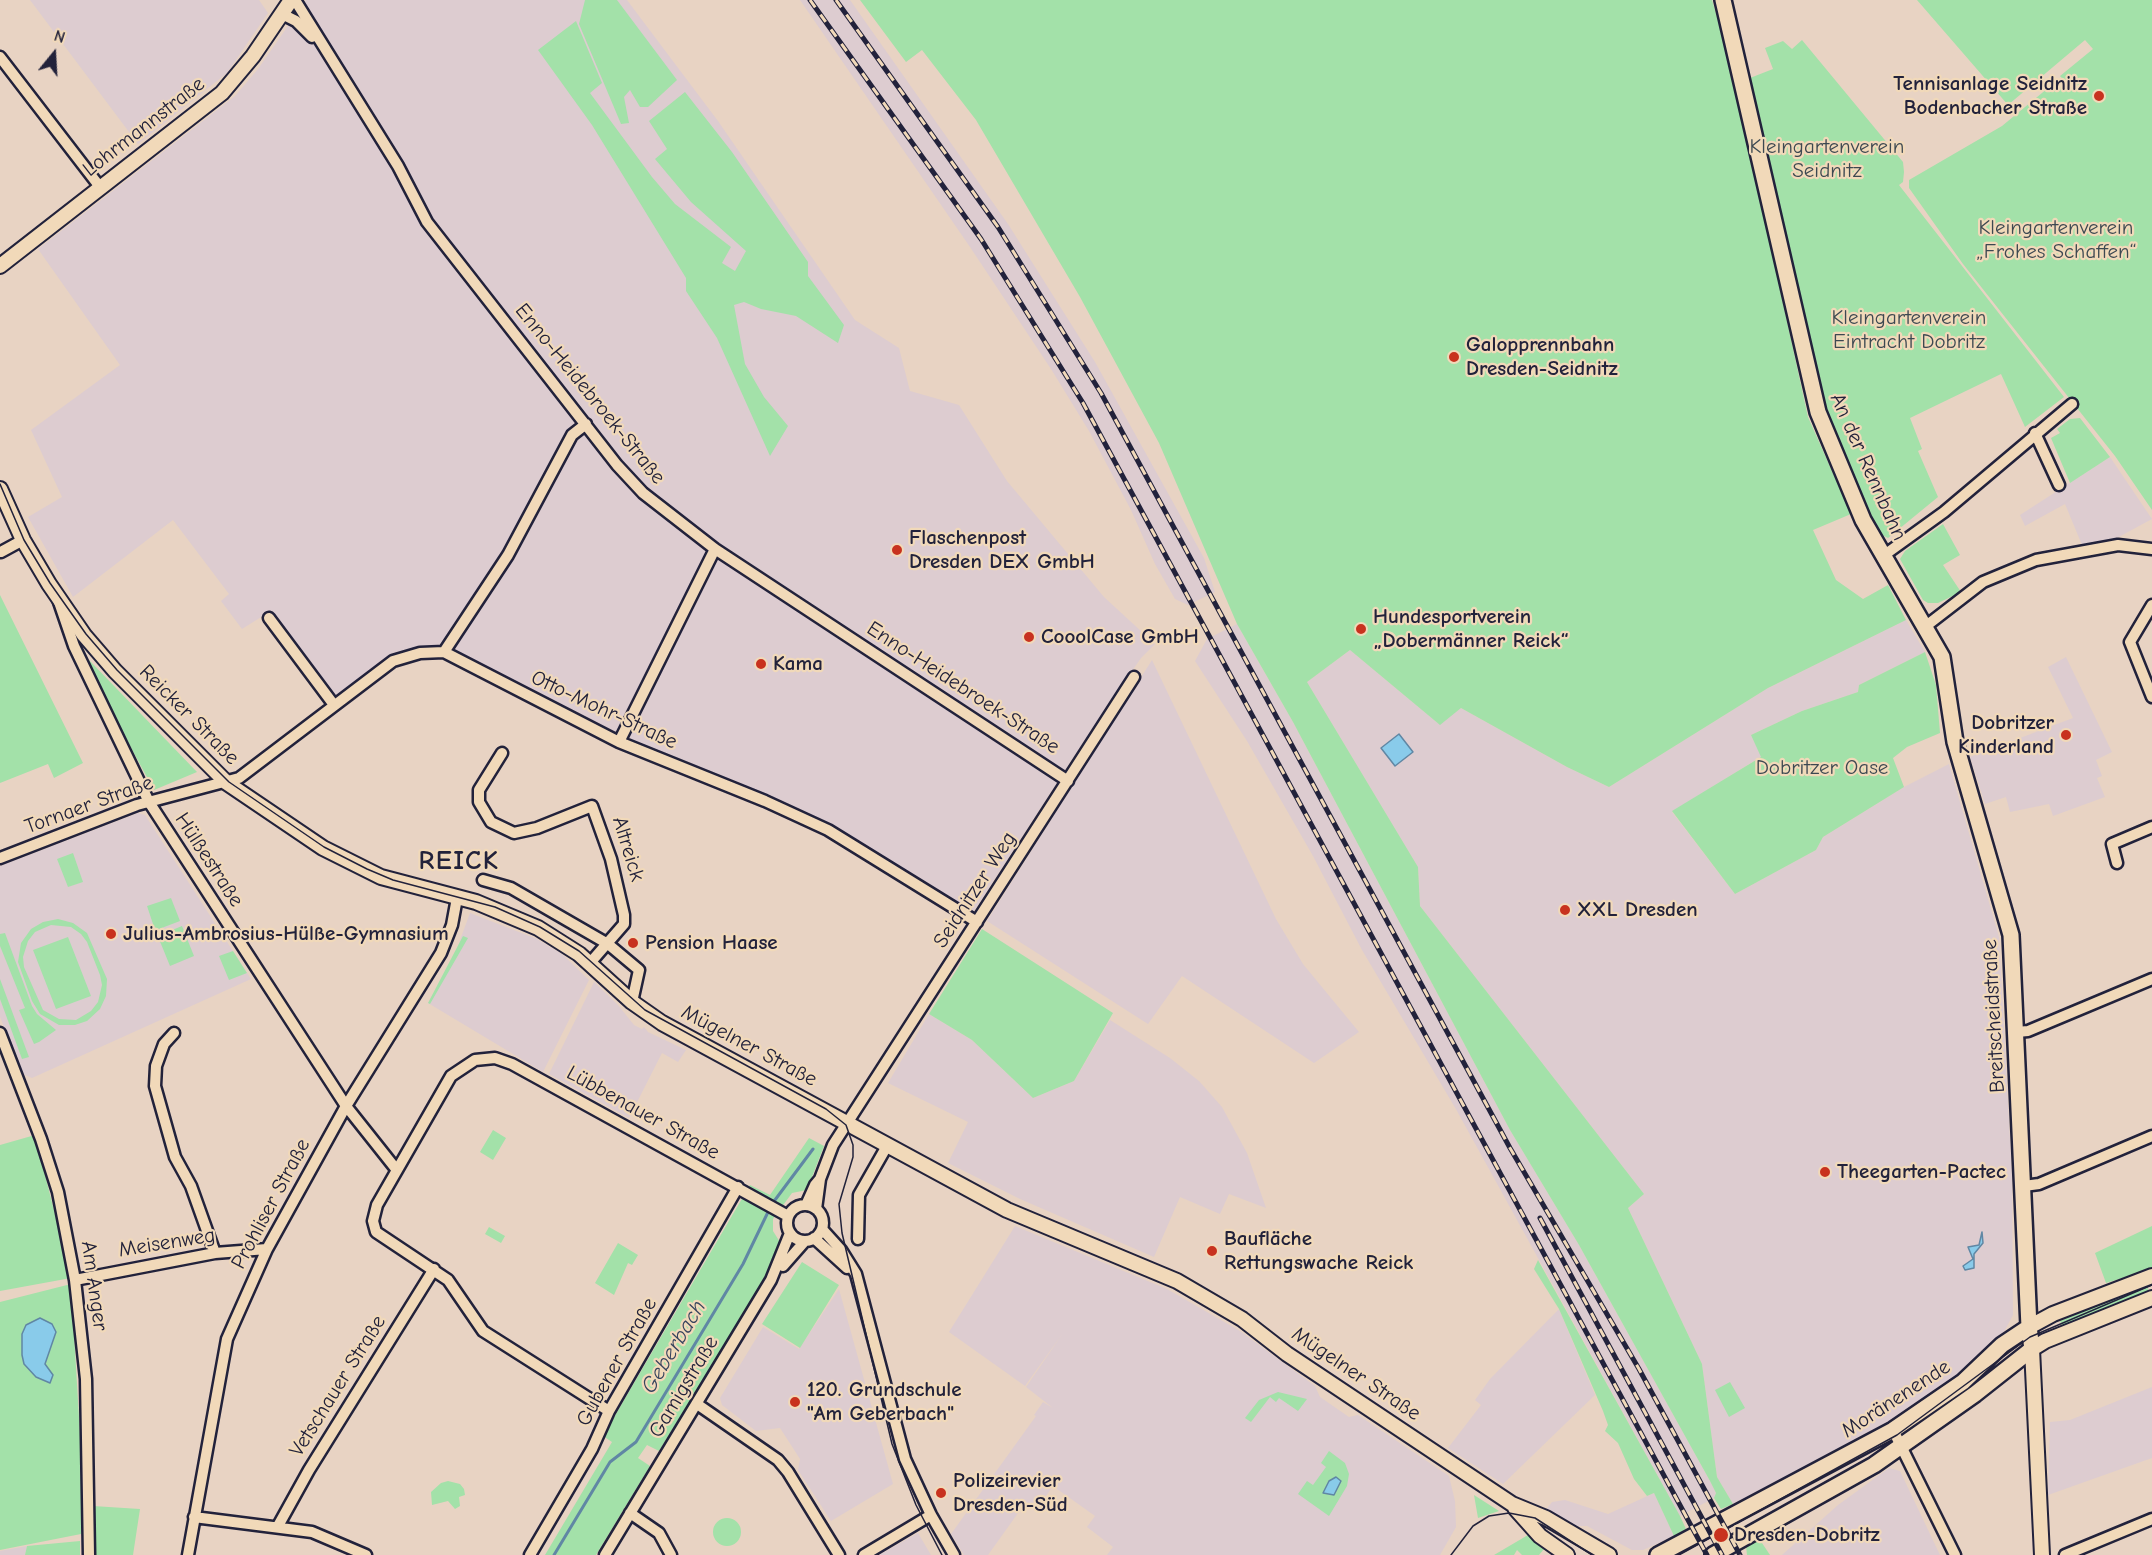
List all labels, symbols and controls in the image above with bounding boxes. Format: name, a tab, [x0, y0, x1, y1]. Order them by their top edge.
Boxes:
north arrow	[24, 24, 84, 84]
text: N	[52, 27, 67, 47]
place label: Tennisanlage Seidnitz Bodenbacher Straße	[1893, 71, 2087, 121]
street label: Lohrmannstraße	[78, 72, 210, 182]
marker: Tennisanlage Seidnitz Bodenbacher Straße	[2092, 89, 2106, 103]
park label: Kleingartenverein Seidnitz	[1750, 134, 1904, 184]
park label: Kleingartenverein „Frohes Schaffen“	[1976, 215, 2136, 265]
street label: Enno-Heidebroek-Straße	[509, 299, 671, 489]
park label: Kleingartenverein Eintracht Dobritz	[1832, 305, 1986, 355]
place label: Galopprennbahn Dresden-Seidnitz	[1466, 332, 1618, 382]
marker: Galopprennbahn Dresden-Seidnitz	[1447, 350, 1461, 364]
street label: An der Rennbahn	[1824, 389, 1912, 545]
place label: Flaschenpost Dresden DEX GmbH	[909, 525, 1095, 575]
marker: Flaschenpost Dresden DEX GmbH	[890, 543, 904, 557]
place label: Hundesportverein „Dobermänner Reick“	[1373, 604, 1568, 654]
street label: Enno-Heidebroek-Straße	[862, 616, 1064, 760]
marker: Hundesportverein „Dobermänner Reick“	[1354, 622, 1368, 636]
place label: CooolCase GmbH	[1041, 624, 1199, 650]
marker: CooolCase GmbH	[1022, 630, 1036, 644]
place label: Kama	[773, 651, 823, 677]
marker: Kama	[754, 657, 768, 671]
street label: Reicker Straße	[134, 660, 244, 770]
street label: Otto-Mohr-Straße	[527, 665, 681, 755]
place label: Dobritzer Kinderland	[1958, 710, 2054, 760]
marker: Dobritzer Kinderland	[2059, 728, 2073, 742]
park label: Dobritzer Oase	[1756, 755, 1888, 781]
street label: Tornaer Straße	[21, 770, 157, 840]
street label: Hülßestraße	[169, 808, 249, 912]
street label: Altreick	[606, 814, 650, 884]
street label: Seidnitzer Weg	[928, 827, 1022, 953]
district label: REICK	[419, 845, 499, 877]
place label: XXL Dresden	[1577, 897, 1698, 923]
marker: XXL Dresden	[1558, 903, 1572, 917]
place label: Julius-Ambrosius-Hülße-Gymnasium	[123, 921, 449, 947]
marker: Julius-Ambrosius-Hülße-Gymnasium	[104, 927, 118, 941]
place label: Pension Haase	[645, 930, 778, 956]
marker: Pension Haase	[626, 936, 640, 950]
street label: Breitscheidstraße	[1977, 939, 2011, 1093]
street label: Mügelner Straße	[677, 1000, 821, 1092]
street label: Lübbenauer Straße	[562, 1061, 724, 1165]
street label: Prohliser Straße	[226, 1135, 316, 1273]
place label: Theegarten-Pactec	[1837, 1159, 2006, 1185]
marker: Theegarten-Pactec	[1818, 1165, 1832, 1179]
street label: Meisenweg	[117, 1223, 217, 1263]
place label: Baufläche Rettungswache Reick	[1224, 1226, 1413, 1276]
street label: Am Anger	[75, 1239, 113, 1333]
marker: Baufläche Rettungswache Reick	[1205, 1244, 1219, 1258]
street label: Gubener Straße	[571, 1293, 663, 1431]
water label: Geberbach	[636, 1296, 712, 1398]
street label: Vetschauer Straße	[284, 1311, 392, 1461]
street label: Mügelner Straße	[1287, 1322, 1425, 1426]
street label: Gamigstraße	[644, 1332, 724, 1442]
street label: Moränenende	[1837, 1354, 1955, 1444]
place label: 120. Grundschule "Am Geberbach"	[807, 1377, 962, 1427]
marker: 120. Grundschule "Am Geberbach"	[788, 1395, 802, 1409]
place label: Polizeirevier Dresden-Süd	[953, 1468, 1068, 1518]
marker: Polizeirevier Dresden-Süd	[934, 1486, 948, 1500]
place label: Dresden-Dobritz	[1734, 1522, 1880, 1548]
marker: Dresden-Dobritz	[1712, 1526, 1730, 1544]

